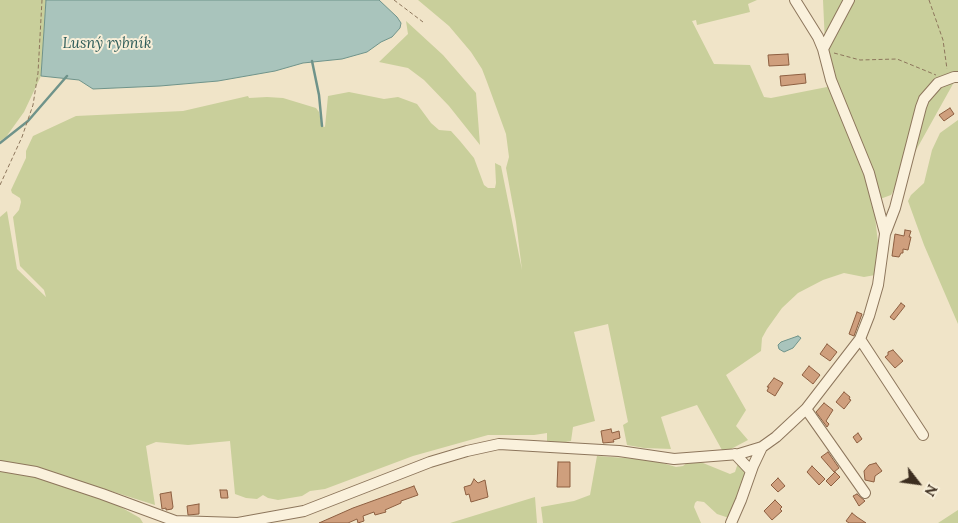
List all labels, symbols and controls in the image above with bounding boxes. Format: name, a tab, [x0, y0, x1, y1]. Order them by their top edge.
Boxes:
water label: Lusný rybník	[63, 35, 151, 53]
north arrow	[893, 458, 943, 508]
text: N	[920, 481, 941, 500]

